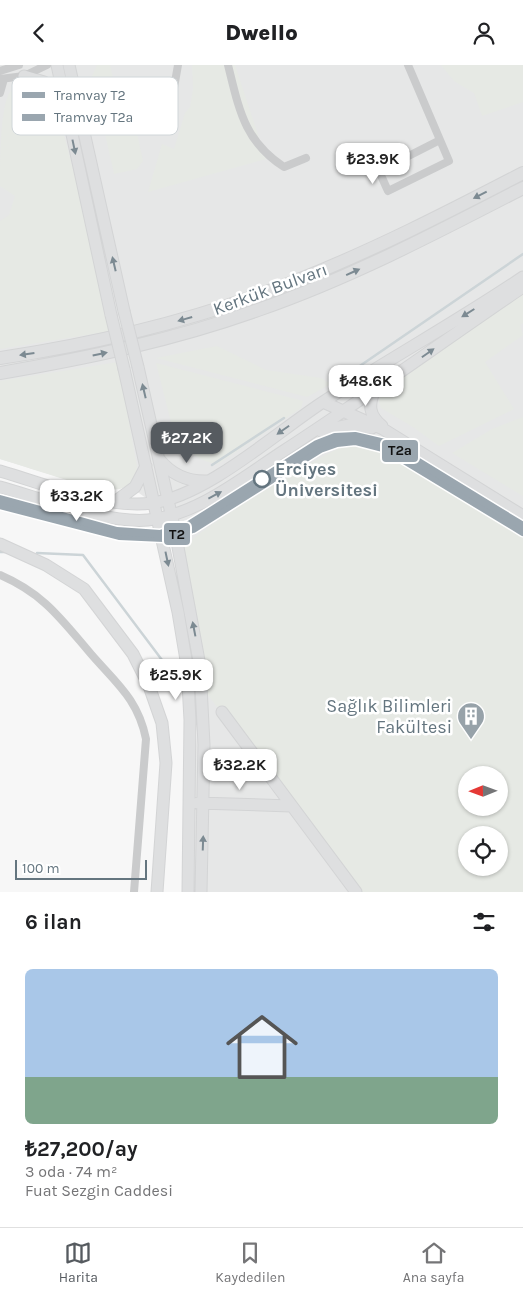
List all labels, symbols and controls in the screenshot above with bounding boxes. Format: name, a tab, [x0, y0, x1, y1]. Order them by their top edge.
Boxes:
icon: back	[25, 19, 53, 47]
icon: person	[470, 19, 498, 47]
text: Dwello	[225, 20, 298, 46]
legend	[12, 77, 178, 135]
text: Tramvay T2	[54, 87, 126, 104]
text: Tramvay T2a	[54, 109, 133, 126]
one-way arrow	[70, 139, 78, 155]
pin: ₺23.9K	[332, 143, 414, 185]
text: ₺23.9K	[347, 149, 399, 168]
one-way arrow	[472, 191, 487, 199]
one-way arrow	[109, 255, 117, 271]
street label: Kerkük Bulvarı	[210, 258, 330, 320]
one-way arrow	[346, 267, 360, 275]
one-way arrow	[461, 308, 474, 318]
one-way arrow	[177, 315, 192, 323]
one-way arrow	[421, 348, 435, 358]
one-way arrow	[18, 350, 34, 358]
one-way arrow	[92, 350, 108, 358]
pin: ₺48.6K	[325, 365, 407, 407]
text: ₺48.6K	[340, 371, 392, 390]
one-way arrow	[140, 383, 148, 398]
pin: ₺27.2K	[146, 421, 228, 464]
one-way arrow	[276, 425, 290, 435]
text: ₺27.2K	[162, 428, 212, 447]
line badge: T2a	[381, 439, 419, 463]
text: T2a	[388, 442, 412, 459]
place label: Erciyes Üniversitesi	[275, 458, 378, 501]
marker: Erciyes Üniversitesi	[253, 470, 271, 488]
pin: ₺33.2K	[36, 479, 118, 522]
text: ₺33.2K	[51, 486, 103, 505]
one-way arrow	[208, 491, 222, 499]
line badge: T2	[163, 522, 191, 546]
text: T2	[169, 526, 185, 543]
one-way arrow	[163, 551, 171, 567]
one-way arrow	[190, 621, 198, 637]
pin: ₺25.9K	[135, 659, 217, 701]
text: ₺25.9K	[150, 665, 202, 684]
place label: Sağlık Bilimleri Fakültesi	[326, 695, 452, 738]
building icon: Sağlık Bilimleri Fakültesi	[456, 701, 486, 740]
pin: ₺32.2K	[199, 749, 281, 791]
text: ₺32.2K	[214, 755, 266, 774]
north arrow	[458, 766, 508, 816]
map controls	[458, 766, 508, 876]
button: locate	[458, 826, 508, 876]
one-way arrow	[199, 835, 207, 851]
scale bar	[15, 857, 148, 880]
text: 100 m	[22, 860, 60, 877]
icon: filters	[470, 908, 498, 936]
text: 6 ilan	[25, 910, 82, 934]
icon: home	[217, 1002, 307, 1092]
text: ₺27,200/ay	[25, 1137, 138, 1161]
text: 3 oda · 74 m²	[25, 1162, 117, 1181]
text: Fuat Sezgin Caddesi	[25, 1181, 173, 1200]
tab: Harita	[59, 1239, 98, 1286]
tab: Kaydedilen	[215, 1239, 285, 1286]
tab: Ana sayfa	[403, 1239, 464, 1286]

